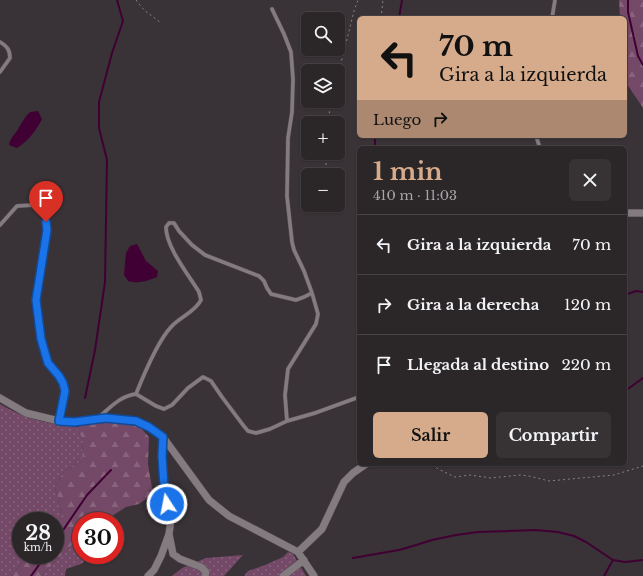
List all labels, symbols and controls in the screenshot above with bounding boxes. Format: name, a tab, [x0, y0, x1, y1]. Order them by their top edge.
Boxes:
map controls	[301, 12, 345, 212]
button: search	[301, 12, 345, 56]
text: 70 m	[439, 29, 513, 64]
icon: left	[373, 32, 425, 84]
button: layers	[301, 64, 345, 108]
text: Gira a la izquierda	[439, 64, 607, 86]
icon: right	[429, 108, 451, 130]
text: Luego	[373, 110, 421, 129]
button: +	[301, 116, 345, 160]
text: 1 min	[373, 157, 443, 186]
button: close	[569, 159, 611, 201]
button: −	[301, 168, 345, 212]
pin	[29, 181, 63, 222]
icon: arrive	[35, 187, 57, 209]
text: 410 m · 11:03	[373, 187, 457, 204]
icon: left	[373, 234, 395, 256]
text: Gira a la izquierda	[407, 235, 551, 254]
text: 70 m	[572, 235, 611, 254]
icon: right	[373, 294, 395, 316]
text: Gira a la derecha	[407, 295, 539, 314]
text: 120 m	[564, 295, 611, 314]
icon: arrive	[373, 354, 395, 376]
text: Llegada al destino	[407, 355, 549, 374]
text: 220 m	[561, 355, 611, 374]
button: Salir	[373, 412, 488, 458]
button: Compartir	[496, 412, 611, 458]
position arrow	[146, 483, 188, 525]
speed limit sign: 30	[72, 512, 124, 564]
text: 28	[25, 521, 51, 545]
text: km/h	[24, 541, 52, 554]

